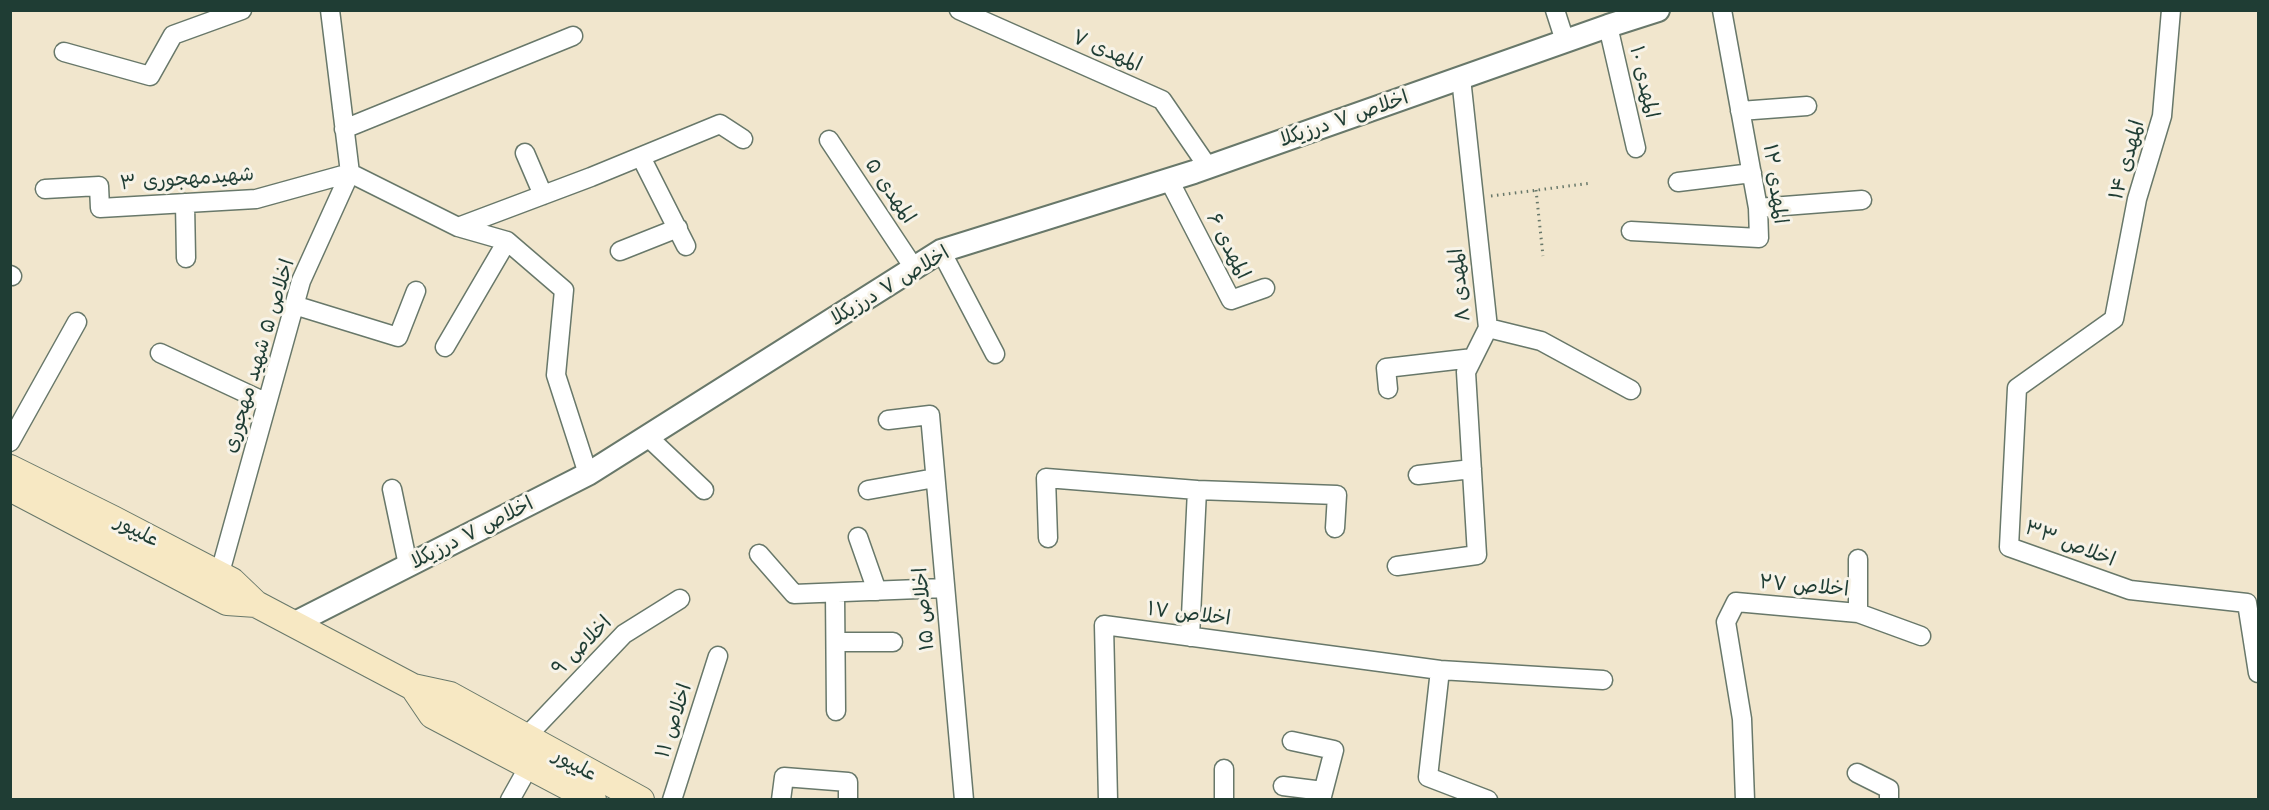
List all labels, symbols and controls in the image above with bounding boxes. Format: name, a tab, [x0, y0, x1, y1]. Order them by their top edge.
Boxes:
street label: المهدی ۷	[1069, 25, 1145, 77]
street label: المهدی ۱۰	[1624, 44, 1664, 120]
street label: اخلاص ۷ درزیکلا	[1276, 86, 1412, 152]
street label: المهدی ۱۴	[2104, 117, 2150, 203]
street label: المهدی ۱۲	[1758, 143, 1792, 225]
street label: المهدی ۵	[860, 154, 920, 228]
street label: شهیدمهجوری ۳	[119, 162, 255, 196]
street label: المهدی ۶	[1201, 209, 1255, 283]
street label: اخلاص ۷ درزیکلا	[826, 241, 954, 331]
street label: المهدی ۸	[1444, 247, 1476, 323]
street label: اخلاص ۵ شهید مهجوری	[218, 256, 300, 456]
street label: اخلاص ۷ درزیکلا	[406, 492, 538, 574]
street label: علیپور	[111, 510, 163, 552]
street label: اخلاص ۳۳	[2021, 516, 2119, 572]
street label: اخلاص ۱۵	[908, 566, 940, 652]
street label: اخلاص ۲۷	[1758, 570, 1850, 602]
street label: اخلاص ۱۷	[1146, 597, 1232, 631]
street label: اخلاص ۹	[547, 611, 617, 681]
street label: اخلاص ۱۱	[651, 681, 697, 761]
street label: علیپور	[549, 743, 601, 787]

